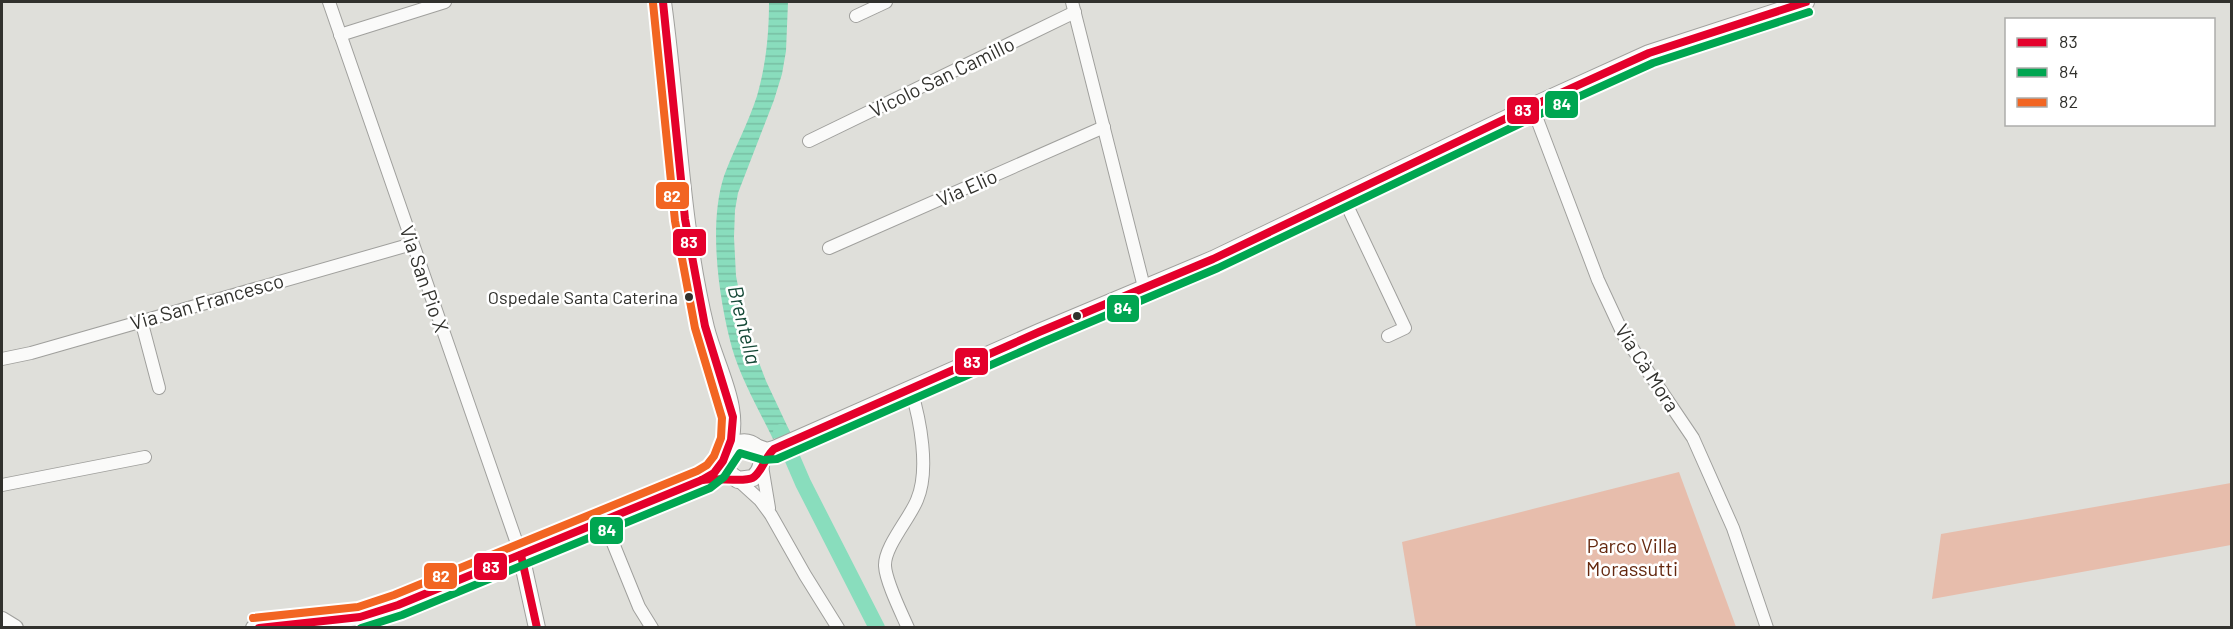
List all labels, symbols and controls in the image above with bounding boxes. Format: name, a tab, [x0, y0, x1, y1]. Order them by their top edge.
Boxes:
legend	[2005, 18, 2215, 126]
text: 83	[2059, 30, 2078, 52]
street label: Vicolo San Camillo	[865, 31, 1018, 122]
text: 84	[2059, 60, 2078, 82]
line badge: 84	[1544, 90, 1579, 119]
text: 82	[2059, 90, 2078, 112]
text: 84	[1553, 94, 1571, 113]
line badge: 83	[1506, 96, 1540, 125]
text: 83	[1514, 100, 1532, 119]
street label: Via Elio	[933, 163, 1001, 211]
line badge: 82	[655, 181, 690, 210]
text: 82	[663, 186, 681, 205]
street label: Via San Pio X	[395, 222, 454, 335]
line badge: 83	[672, 228, 707, 257]
text: 83	[680, 232, 698, 251]
street label: Via San Francesco	[127, 268, 286, 334]
water label: Brentella	[724, 283, 767, 367]
place label: Ospedale Santa Caterina	[488, 286, 678, 308]
marker: Ospedale Santa Caterina	[683, 291, 695, 303]
line badge: 84	[1106, 294, 1140, 323]
text: 84	[1114, 298, 1132, 317]
unlabelled marker	[1071, 310, 1083, 322]
street label: Via Cà Mora	[1611, 319, 1685, 416]
line badge: 83	[954, 347, 989, 376]
text: 83	[963, 352, 981, 371]
line badge: 84	[589, 516, 624, 545]
text: 84	[598, 520, 616, 539]
park label: Parco Villa Morassutti	[1586, 533, 1678, 580]
line badge: 83	[473, 552, 508, 581]
text: 83	[482, 557, 500, 576]
line badge: 82	[423, 562, 458, 590]
text: 82	[432, 566, 450, 585]

